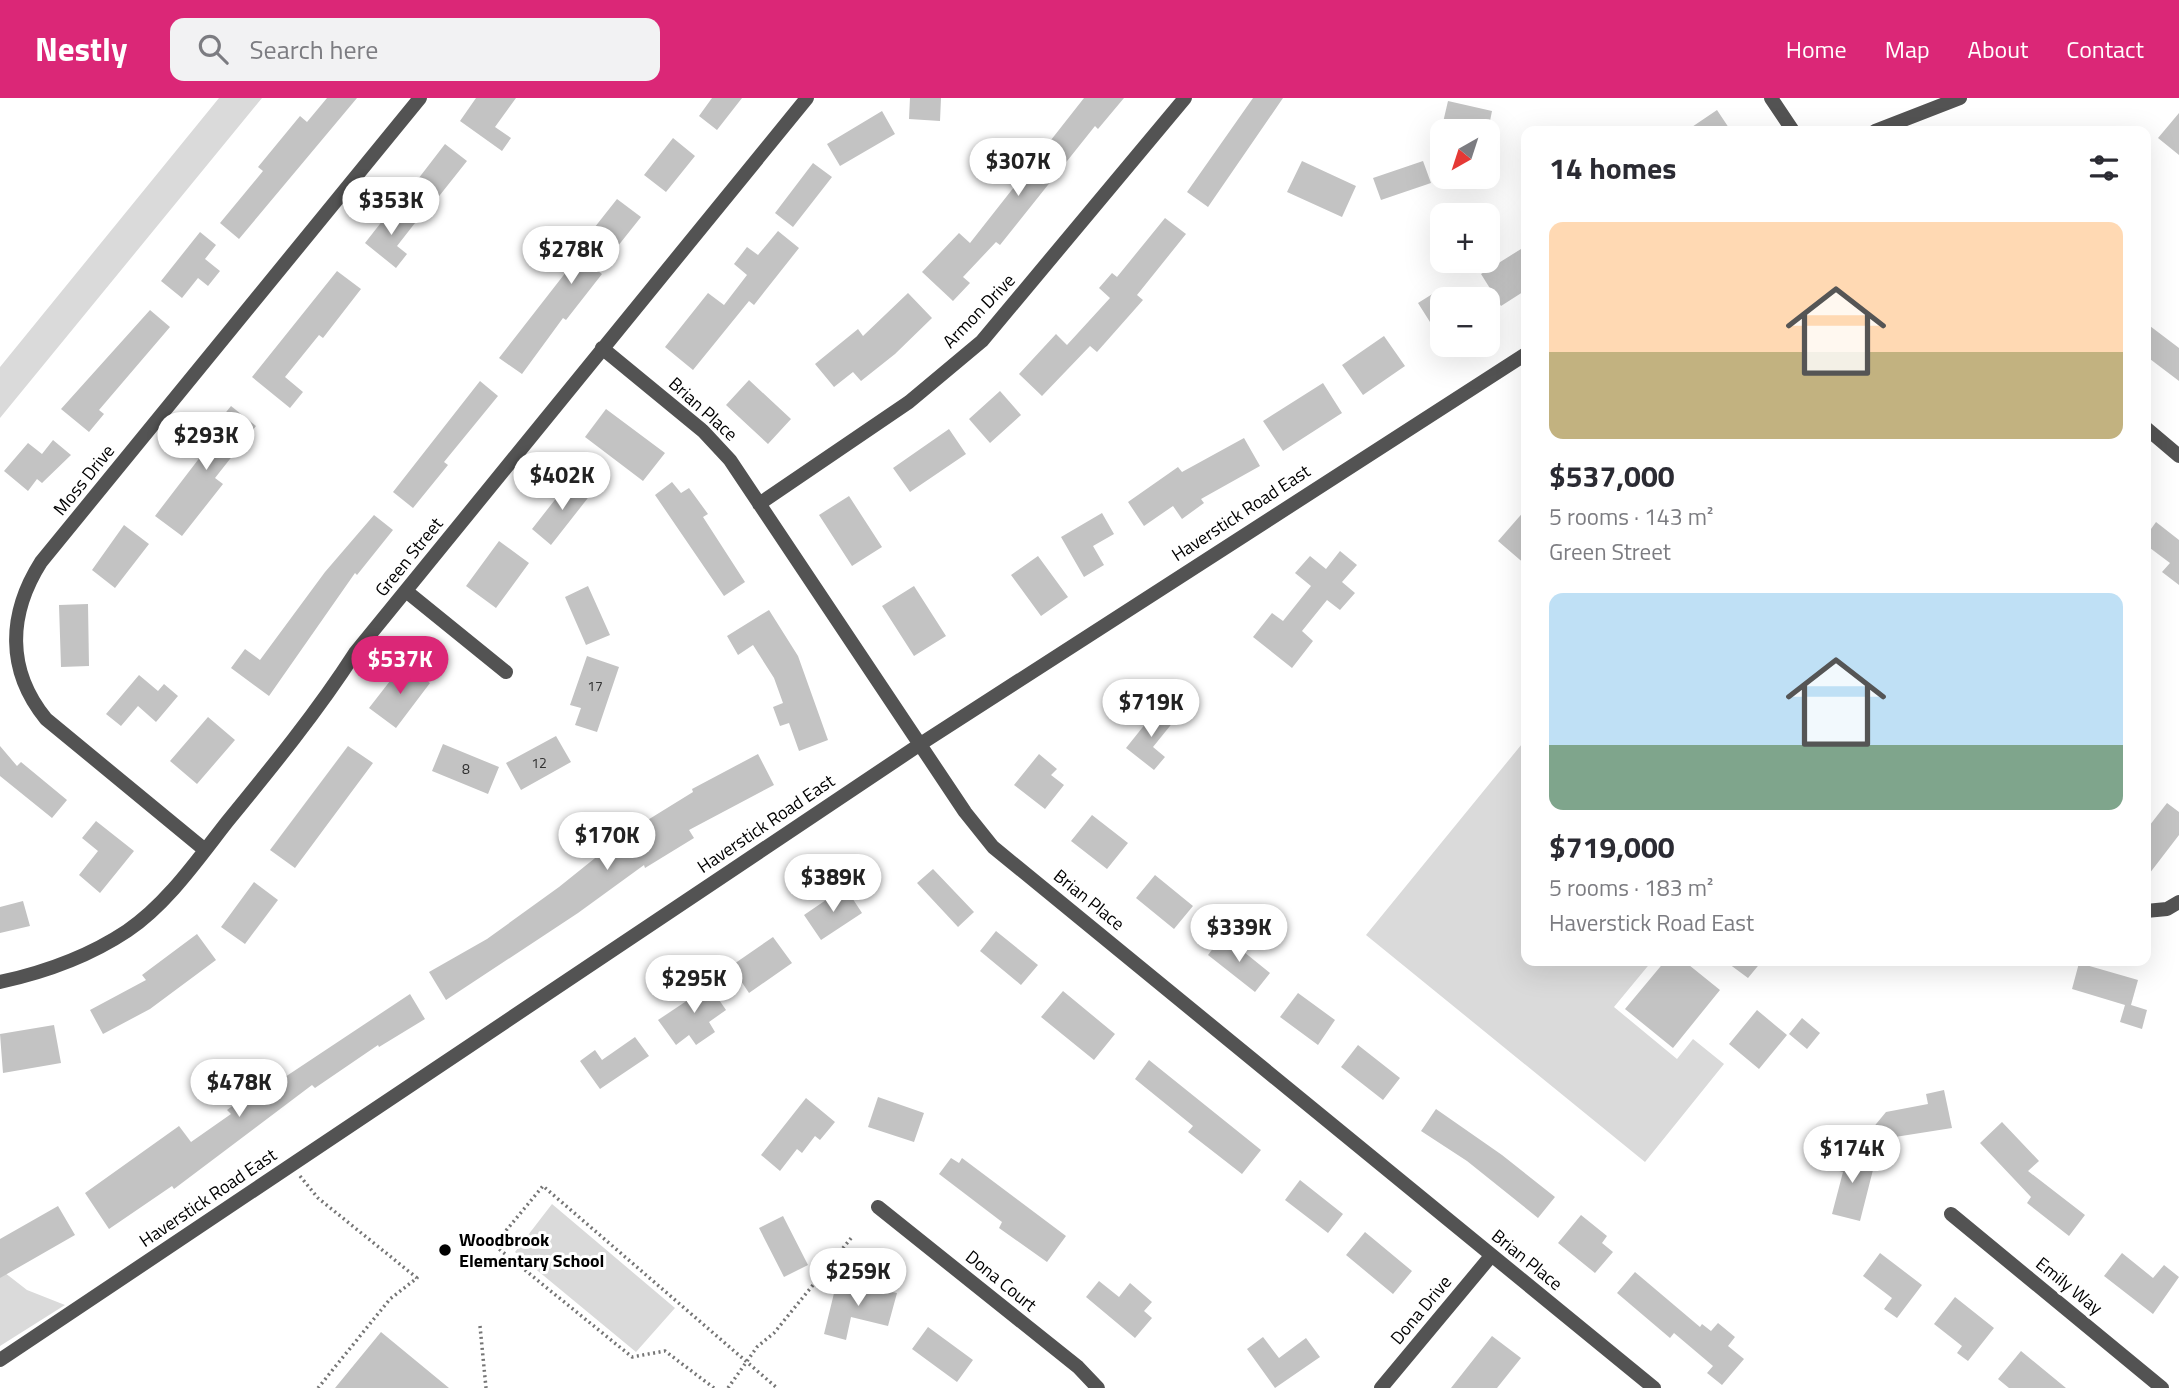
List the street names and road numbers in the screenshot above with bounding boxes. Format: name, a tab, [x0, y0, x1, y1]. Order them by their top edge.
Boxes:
street label: Armon Drive	[936, 267, 1021, 354]
street label: Brian Place	[663, 370, 744, 447]
street label: Moss Drive	[46, 438, 121, 521]
street label: Haverstick Road East	[1166, 457, 1316, 568]
street label: Green Street	[368, 511, 450, 602]
street label: Haverstick Road East	[692, 767, 840, 880]
street label: Brian Place	[1048, 863, 1131, 937]
street label: Haverstick Road East	[134, 1141, 282, 1254]
street label: Brian Place	[1486, 1223, 1569, 1297]
street label: Dona Court	[960, 1243, 1043, 1318]
street label: Emily Way	[2030, 1250, 2109, 1321]
street label: Dona Drive	[1384, 1269, 1458, 1350]

